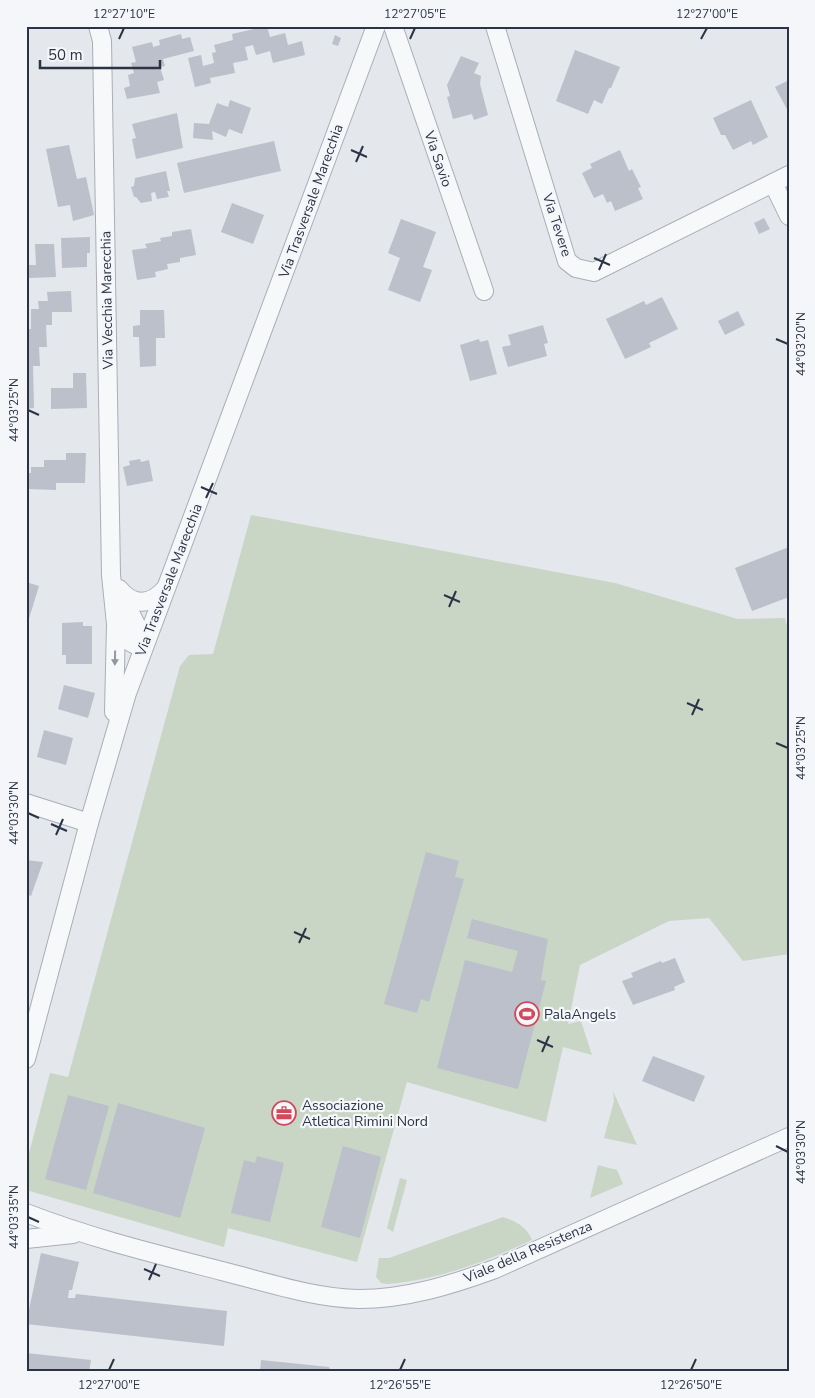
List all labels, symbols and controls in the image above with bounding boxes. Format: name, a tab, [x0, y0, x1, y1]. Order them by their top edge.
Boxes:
text: 12°27'10"E	[93, 6, 155, 22]
text: 12°27'05"E	[384, 6, 446, 22]
text: 12°27'00"E	[676, 6, 738, 22]
scale bar	[40, 38, 160, 70]
text: 50 m	[48, 45, 83, 65]
street label: Via Trasversale Marecchia	[274, 122, 348, 281]
street label: Via Savio	[419, 127, 457, 190]
street label: Via Tevere	[538, 190, 576, 259]
street label: Via Vecchia Marecchia	[96, 231, 118, 370]
text: 44°03'20"N	[793, 312, 809, 376]
text: 44°03'25"N	[6, 378, 22, 442]
street label: Via Trasversale Marecchia	[131, 501, 207, 660]
one-way arrow	[111, 651, 119, 667]
text: 44°03'25"N	[793, 716, 809, 780]
text: 44°03'30"N	[6, 781, 22, 845]
sports icon: PalaAngels	[514, 1001, 540, 1027]
place label: PalaAngels	[544, 1005, 616, 1024]
place label: Associazione Atletica Rimini Nord	[302, 1096, 428, 1131]
office icon: Associazione Atletica Rimini Nord	[271, 1100, 297, 1126]
text: 44°03'30"N	[793, 1120, 809, 1184]
text: 44°03'35"N	[6, 1185, 22, 1249]
street label: Viale della Resistenza	[460, 1216, 595, 1288]
text: 12°27'00"E	[78, 1377, 140, 1393]
text: 12°26'55"E	[369, 1377, 431, 1393]
text: 12°26'50"E	[660, 1377, 722, 1393]

